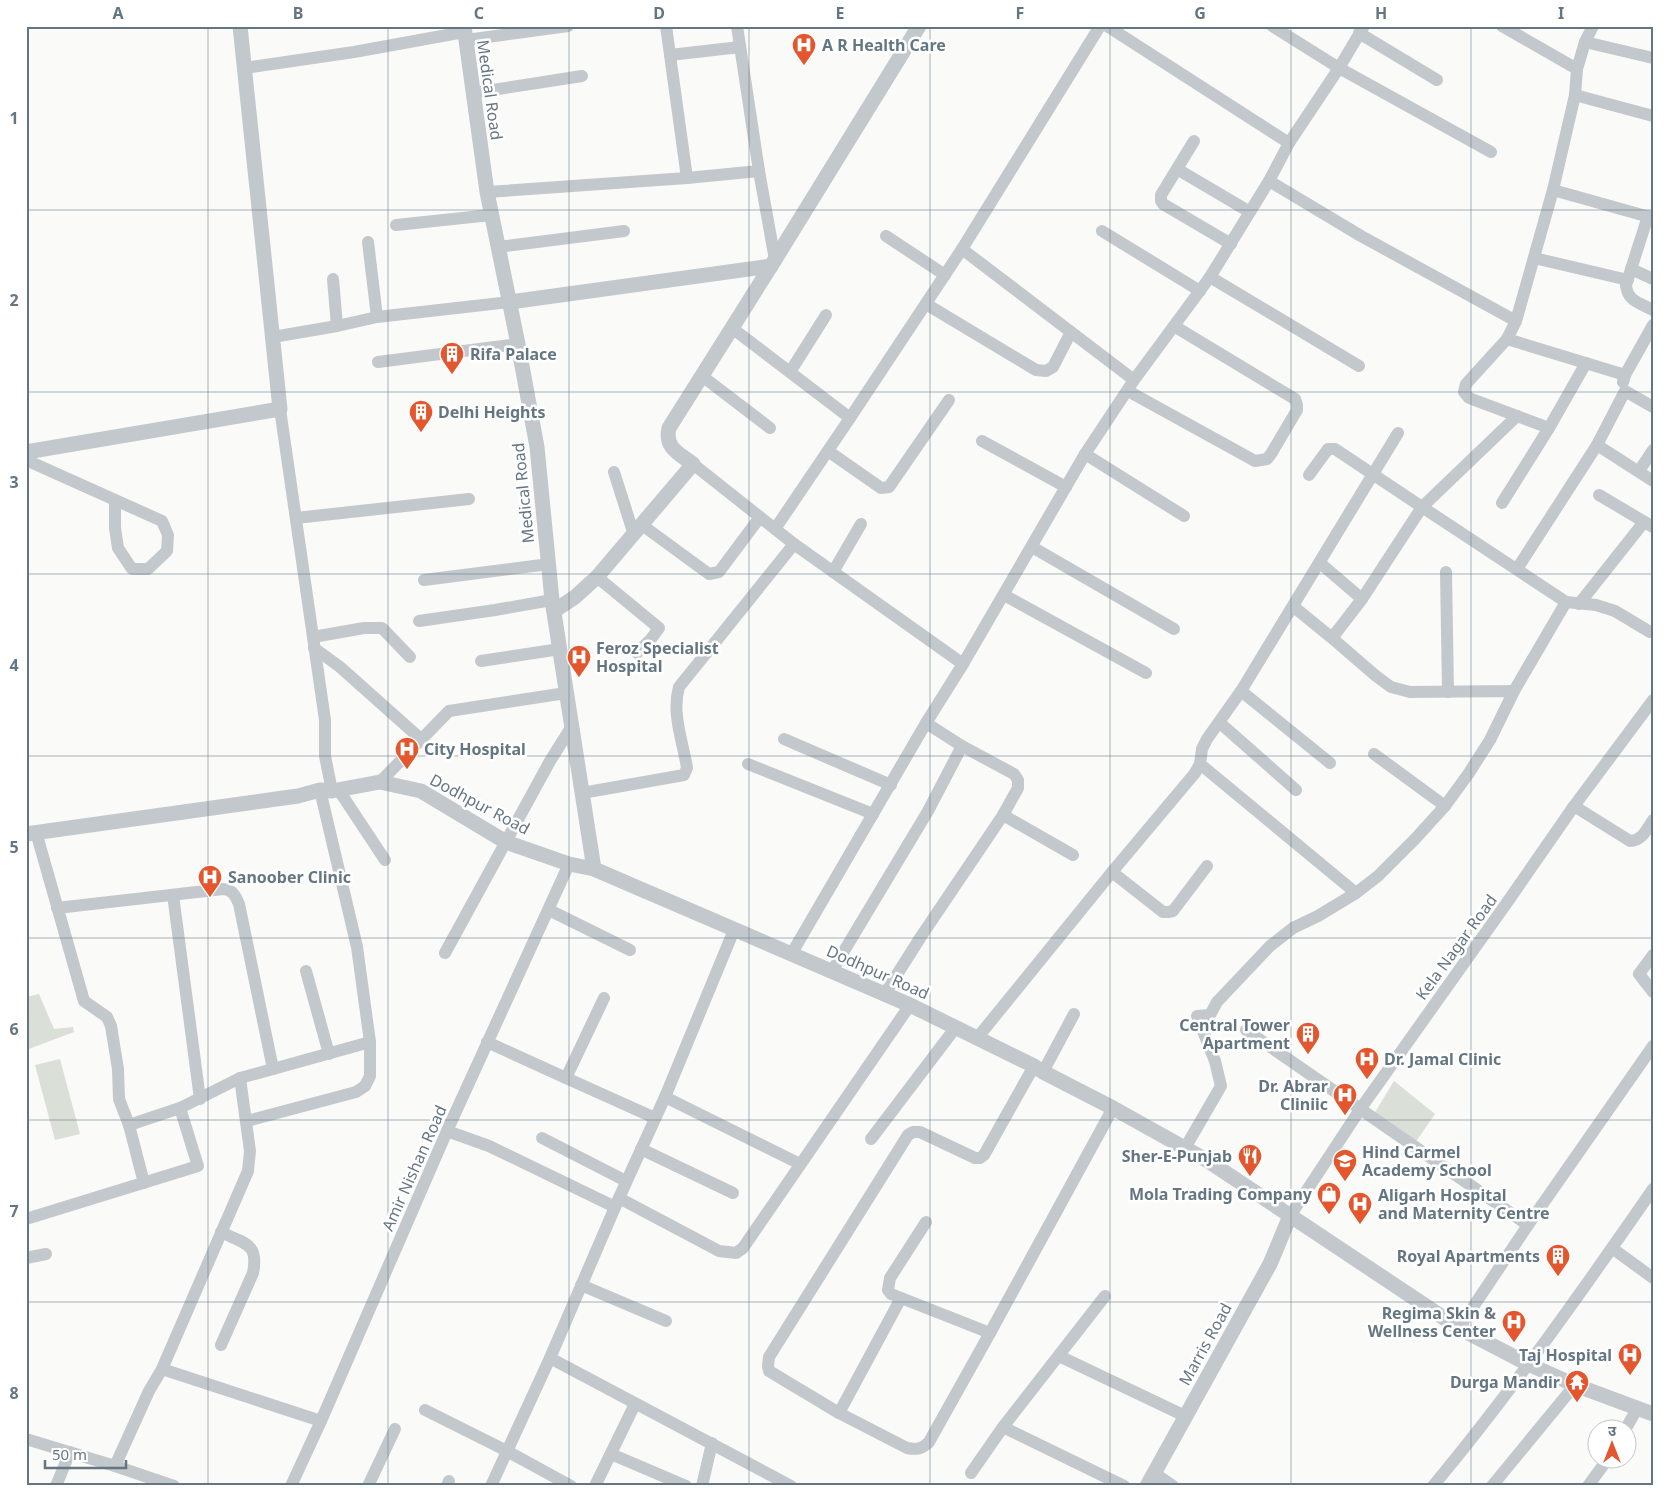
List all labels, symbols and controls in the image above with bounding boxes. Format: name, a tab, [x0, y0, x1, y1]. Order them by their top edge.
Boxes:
text: A	[112, 2, 124, 24]
text: B	[293, 2, 303, 24]
text: C	[474, 2, 484, 24]
text: D	[653, 2, 665, 24]
text: E	[836, 2, 845, 24]
text: F	[1016, 2, 1024, 24]
text: G	[1194, 2, 1206, 24]
text: H	[1375, 2, 1387, 24]
text: I	[1558, 2, 1564, 24]
hospital icon: A R Health Care	[791, 32, 817, 66]
place label: A R Health Care	[822, 34, 946, 56]
street label: Medical Road	[472, 39, 508, 141]
text: 1	[9, 107, 19, 129]
text: 2	[9, 289, 19, 311]
building icon: Rifa Palace	[439, 341, 465, 375]
place label: Rifa Palace	[470, 343, 557, 365]
building icon: Delhi Heights	[408, 399, 434, 433]
place label: Delhi Heights	[438, 401, 545, 423]
street label: Medical Road	[507, 442, 539, 544]
text: 3	[9, 471, 19, 493]
place label: Feroz Specialist Hospital	[596, 637, 719, 677]
hospital icon: Feroz Specialist Hospital	[566, 644, 592, 678]
text: 4	[9, 654, 19, 676]
hospital icon: City Hospital	[394, 736, 420, 770]
place label: City Hospital	[424, 738, 526, 760]
street label: Dodhpur Road	[426, 768, 534, 840]
text: 5	[9, 836, 19, 858]
hospital icon: Sanoober Clinic	[197, 864, 223, 898]
place label: Sanoober Clinic	[228, 866, 351, 888]
street label: Kela Nagar Road	[1410, 890, 1502, 1004]
street label: Dodhpur Road	[823, 940, 933, 1004]
place label: Central Tower Apartment	[1179, 1014, 1290, 1054]
text: 6	[9, 1018, 19, 1040]
building icon: Central Tower Apartment	[1295, 1021, 1321, 1055]
hospital icon: Dr. Jamal Clinic	[1354, 1046, 1380, 1080]
place label: Dr. Jamal Clinic	[1384, 1048, 1501, 1070]
place label: Dr. Abrar Cliniic	[1258, 1075, 1328, 1115]
hospital icon: Dr. Abrar Cliniic	[1332, 1082, 1358, 1116]
street label: Amir Nishan Road	[376, 1102, 452, 1234]
place label: Hind Carmel Academy School	[1362, 1141, 1492, 1181]
restaurant icon: Sher-E-Punjab	[1237, 1143, 1263, 1177]
place label: Sher-E-Punjab	[1122, 1145, 1232, 1167]
school or university icon: Hind Carmel Academy School	[1332, 1148, 1358, 1182]
shop icon: Mola Trading Company	[1316, 1181, 1342, 1215]
place label: Mola Trading Company	[1129, 1183, 1313, 1205]
place label: Aligarh Hospital and Maternity Centre	[1378, 1184, 1550, 1224]
hospital icon: Aligarh Hospital and Maternity Centre	[1347, 1191, 1373, 1225]
text: 7	[9, 1200, 19, 1222]
building icon: Royal Apartments	[1545, 1243, 1571, 1277]
place label: Royal Apartments	[1397, 1245, 1540, 1267]
street label: Marris Road	[1173, 1299, 1237, 1389]
place label: Regima Skin & Wellness Center	[1368, 1302, 1496, 1342]
hospital icon: Regima Skin & Wellness Center	[1501, 1309, 1527, 1343]
hospital icon: Taj Hospital	[1617, 1342, 1643, 1376]
place label: Taj Hospital	[1519, 1344, 1612, 1366]
temple icon: Durga Mandir	[1564, 1369, 1590, 1403]
place label: Durga Mandir	[1450, 1371, 1560, 1393]
text: 8	[9, 1382, 19, 1404]
north arrow	[1586, 1420, 1636, 1470]
text: उ	[1608, 1421, 1617, 1440]
scale bar	[45, 1437, 126, 1469]
text: 50 m	[52, 1444, 87, 1464]

